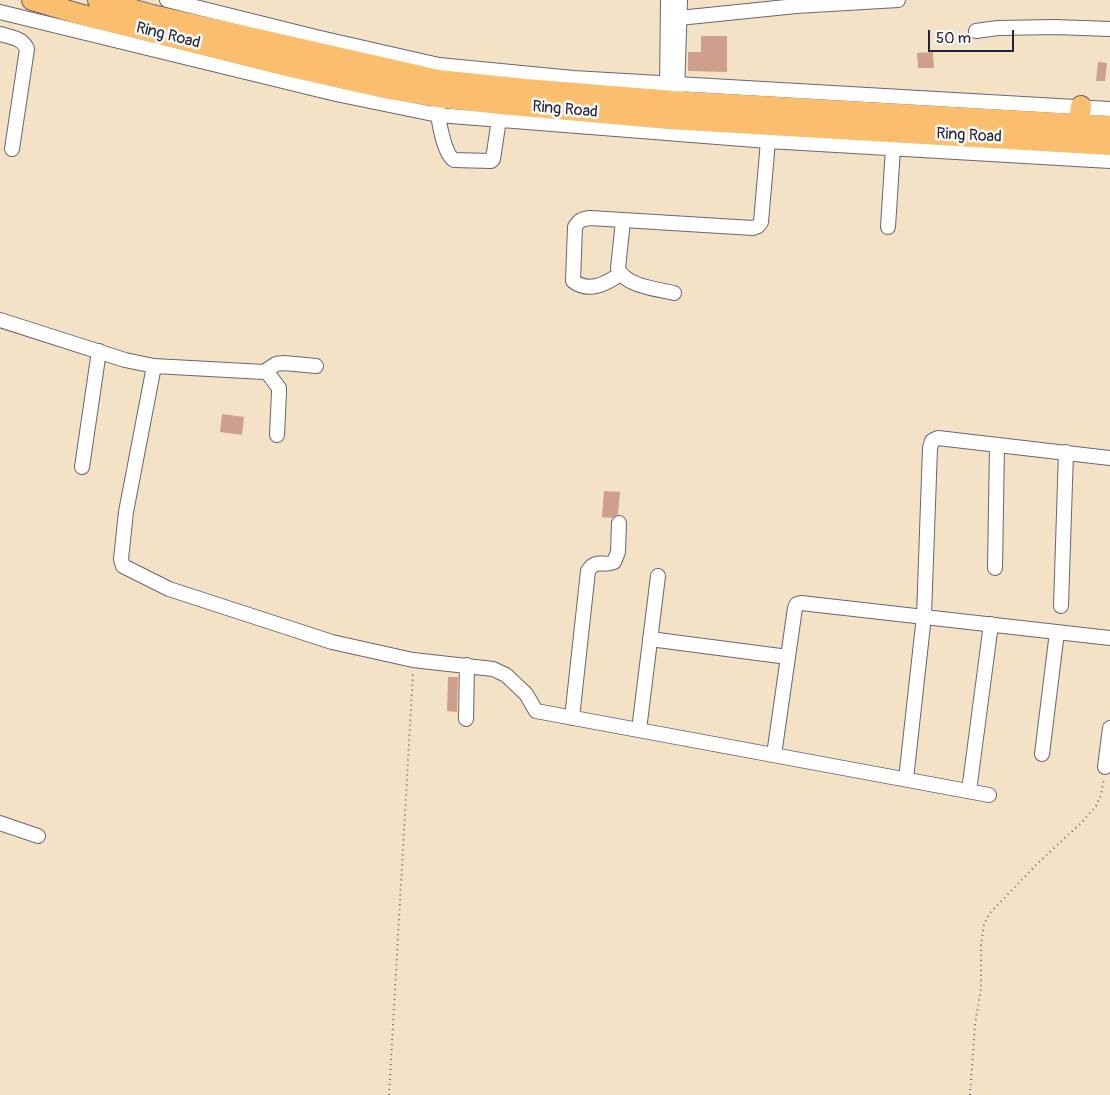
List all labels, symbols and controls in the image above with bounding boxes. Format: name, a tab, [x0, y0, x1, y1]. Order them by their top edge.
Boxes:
street label: Ring Road	[134, 19, 202, 53]
scale bar	[930, 20, 1016, 52]
text: 50 m	[936, 29, 971, 48]
street label: Ring Road	[531, 98, 599, 122]
street label: Ring Road	[936, 125, 1002, 147]

